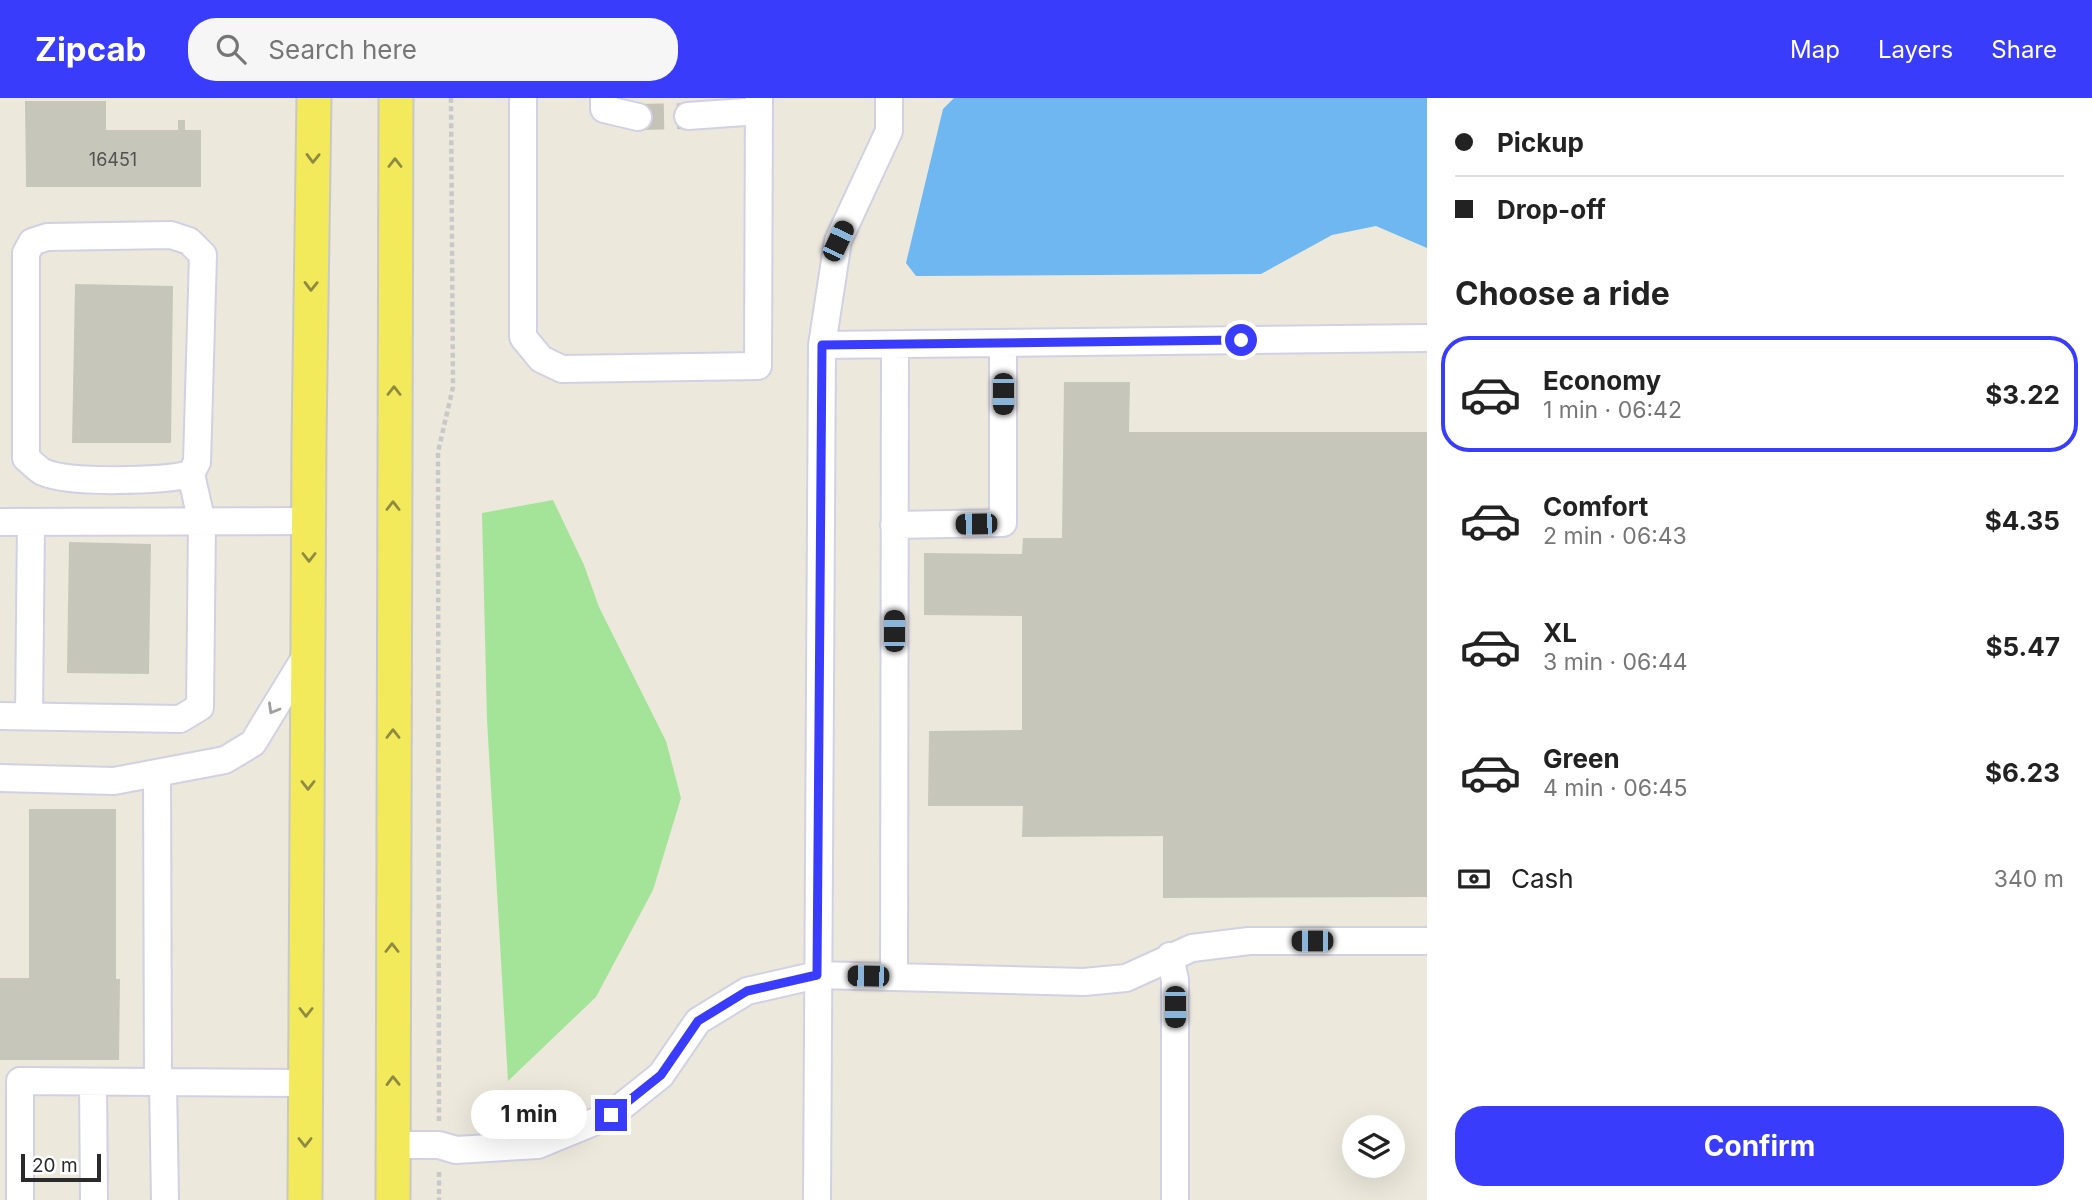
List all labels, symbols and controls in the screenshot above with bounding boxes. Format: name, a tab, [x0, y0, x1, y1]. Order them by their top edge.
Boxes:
search box	[188, 18, 678, 81]
text: Zipcab	[35, 29, 146, 69]
icon: search	[212, 30, 250, 68]
text: Search here	[268, 34, 417, 65]
text: Map	[1790, 35, 1840, 64]
text: Layers	[1878, 35, 1953, 64]
text: Share	[1991, 35, 2057, 64]
text: Pickup	[1497, 127, 1584, 158]
house number: 16451	[89, 149, 137, 170]
one-way arrow	[305, 153, 321, 164]
one-way arrow	[387, 157, 403, 168]
text: Drop-off	[1497, 194, 1606, 225]
car	[820, 218, 857, 264]
text: Choose a ride	[1455, 274, 1670, 313]
one-way arrow	[303, 282, 319, 292]
route start	[1225, 324, 1257, 356]
icon: car	[1459, 363, 1522, 426]
text: Economy	[1543, 365, 1661, 396]
car	[993, 373, 1014, 415]
text: $3.22	[1985, 379, 2060, 410]
one-way arrow	[386, 385, 402, 395]
text: 1 min · 06:42	[1543, 396, 1682, 424]
icon: car	[1459, 489, 1522, 552]
text: Comfort	[1543, 491, 1648, 522]
one-way arrow	[385, 501, 401, 511]
text: $4.35	[1985, 505, 2060, 536]
car	[955, 513, 998, 535]
text: 2 min · 06:43	[1543, 522, 1687, 550]
one-way arrow	[301, 552, 317, 563]
car	[884, 610, 905, 652]
icon: car	[1459, 615, 1522, 678]
text: XL	[1543, 617, 1577, 648]
text: $5.47	[1986, 631, 2060, 662]
text: 3 min · 06:44	[1543, 648, 1688, 676]
one-way arrow	[269, 702, 282, 715]
one-way arrow	[385, 728, 401, 739]
icon: car	[1459, 741, 1522, 804]
text: Green	[1543, 743, 1620, 774]
text: $6.23	[1985, 757, 2060, 788]
text: 4 min · 06:45	[1543, 774, 1687, 802]
one-way arrow	[300, 779, 315, 790]
icon: cash	[1455, 860, 1493, 898]
text: Cash	[1511, 863, 1574, 894]
text: 340 m	[1994, 865, 2064, 893]
car	[1292, 931, 1334, 952]
one-way arrow	[384, 942, 400, 953]
car	[847, 965, 890, 987]
car	[1165, 986, 1186, 1028]
one-way arrow	[298, 1007, 314, 1018]
one-way arrow	[385, 1075, 401, 1085]
callout: 1 min	[471, 1090, 586, 1140]
route end	[595, 1099, 627, 1131]
text: 1 min	[501, 1100, 557, 1128]
button: Confirm	[1455, 1106, 2064, 1186]
map controls	[1342, 1115, 1405, 1178]
button: layers	[1342, 1115, 1405, 1178]
one-way arrow	[297, 1137, 313, 1147]
scale bar	[21, 1151, 102, 1183]
text: 20 m	[32, 1154, 78, 1177]

